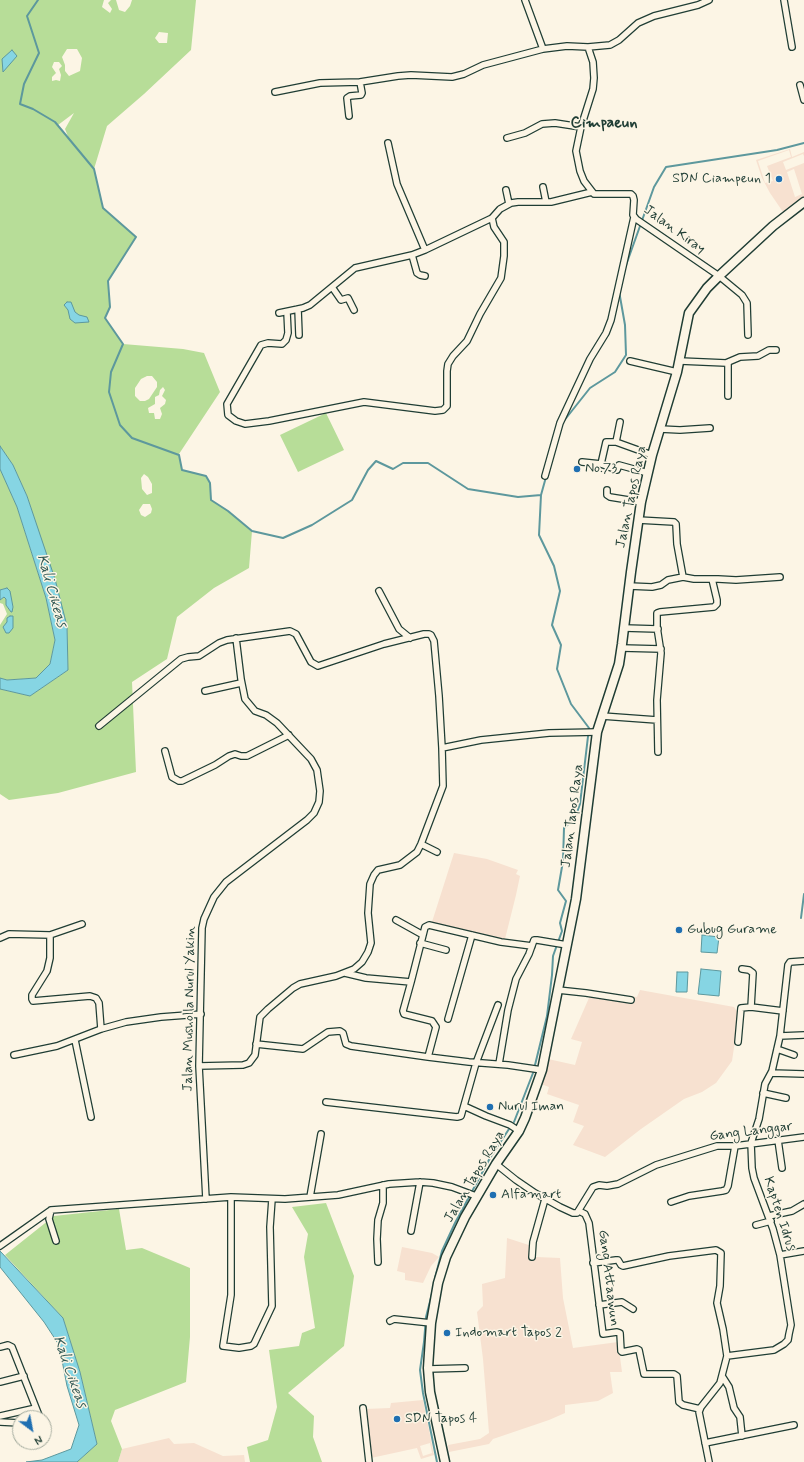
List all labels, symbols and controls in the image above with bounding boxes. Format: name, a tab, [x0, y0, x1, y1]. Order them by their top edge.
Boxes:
district label: Cimpaeun	[571, 114, 637, 134]
place label: SDN Ciampeun 1	[672, 171, 771, 187]
marker: SDN Ciampeun 1	[774, 174, 784, 184]
street label: Jalan Kiray	[640, 202, 708, 258]
street label: Jalan Tapos Raya	[613, 444, 651, 550]
place label: No.73	[585, 461, 617, 477]
marker: No.73	[572, 464, 582, 474]
water label: Kali Cikeas	[32, 552, 70, 630]
street label: Jalan Tapos Raya	[558, 763, 588, 869]
place label: Gubug Gurame	[687, 922, 777, 938]
marker: Gubug Gurame	[674, 925, 684, 935]
street label: Jalan Musholla Nurul Yakin	[180, 926, 200, 1092]
place label: Nurul Iman	[498, 1099, 564, 1115]
marker: Nurul Iman	[485, 1102, 495, 1112]
street label: Gang Langgar	[709, 1119, 793, 1145]
street label: Jalan Tapos Raya	[441, 1128, 509, 1226]
street label: Kapten Idrus	[759, 1175, 799, 1253]
place label: Alfamart	[501, 1187, 561, 1203]
marker: Alfamart	[488, 1190, 498, 1200]
street label: Gang Attaawun	[594, 1229, 622, 1327]
place label: Indomart Tapos 2	[455, 1325, 562, 1341]
marker: Indomart Tapos 2	[442, 1328, 452, 1338]
water label: Kali Cikeas	[48, 1333, 90, 1411]
north arrow	[12, 1410, 52, 1450]
place label: SDN Tapos 4	[405, 1411, 477, 1427]
marker: SDN Tapos 4	[392, 1414, 402, 1424]
text: N	[31, 1431, 45, 1447]

